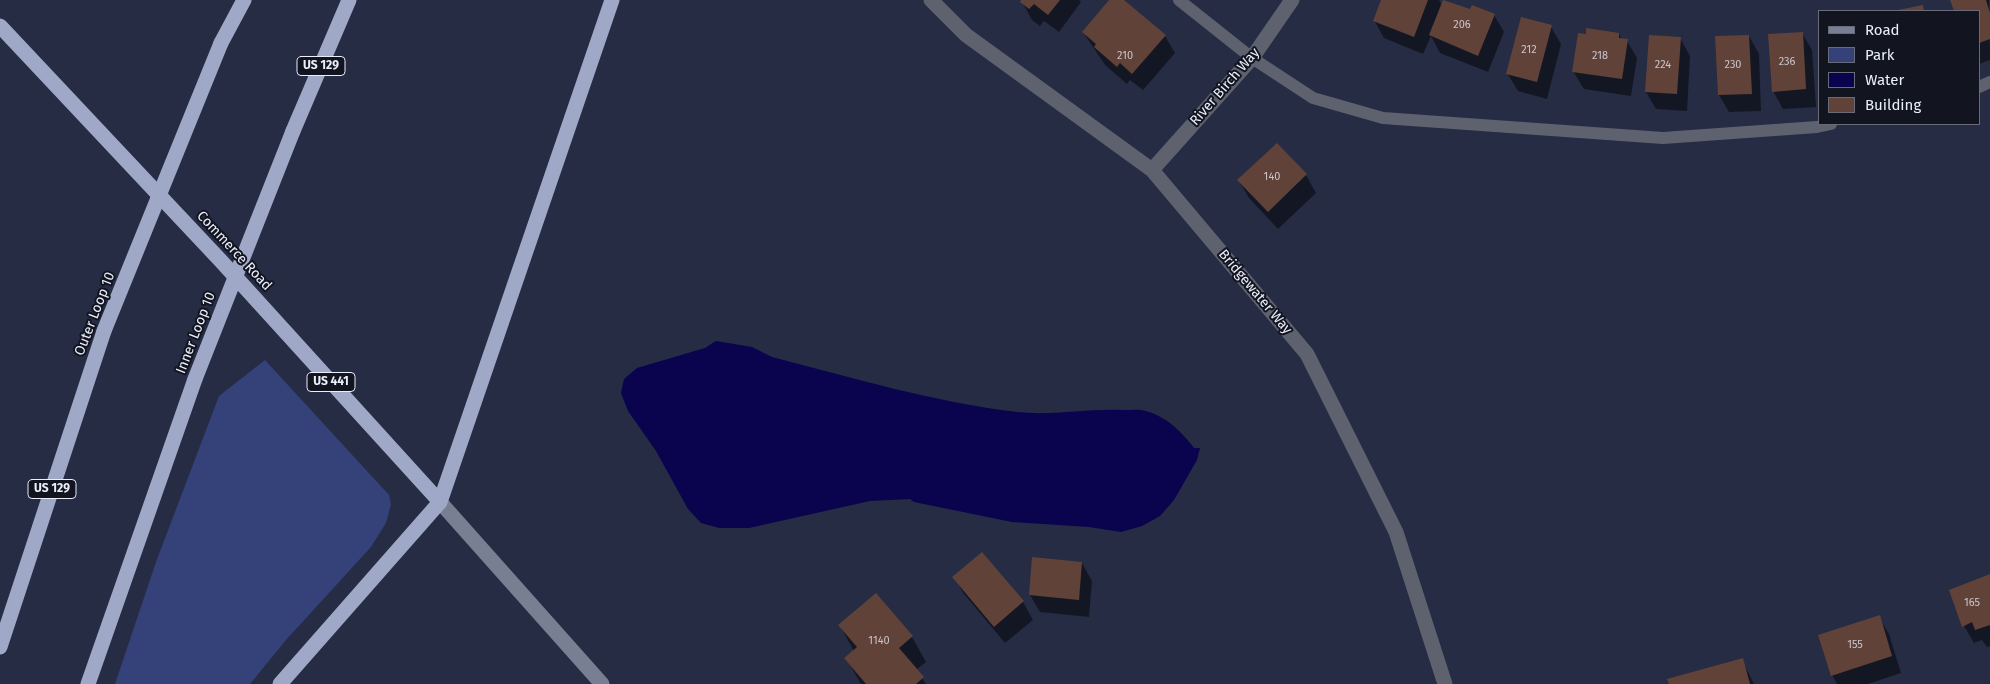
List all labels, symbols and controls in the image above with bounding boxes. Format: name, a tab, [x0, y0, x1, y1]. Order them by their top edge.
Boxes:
legend	[1818, 10, 1980, 125]
house number: 206	[1453, 18, 1471, 32]
text: Road	[1865, 21, 1900, 39]
house number: 212	[1521, 43, 1537, 57]
street label: River Birch Way	[1187, 45, 1263, 129]
text: Park	[1865, 46, 1895, 64]
house number: 210	[1117, 49, 1133, 63]
house number: 218	[1592, 49, 1608, 63]
house number: 236	[1779, 55, 1795, 69]
road number: US 129	[297, 56, 345, 76]
house number: 224	[1655, 58, 1671, 72]
house number: 230	[1724, 58, 1742, 72]
text: Water	[1865, 71, 1904, 89]
text: Building	[1865, 96, 1921, 114]
house number: 140	[1264, 170, 1280, 184]
street label: Commerce Road	[193, 208, 275, 294]
street label: Bridgewater Way	[1215, 246, 1295, 338]
street label: Outer Loop 10	[71, 270, 119, 358]
street label: Inner Loop 10	[173, 290, 219, 376]
road number: US 441	[307, 372, 355, 392]
road number: US 129	[28, 479, 76, 498]
house number: 165	[1964, 596, 1980, 610]
house number: 1140	[868, 634, 890, 648]
house number: 155	[1847, 638, 1863, 652]

